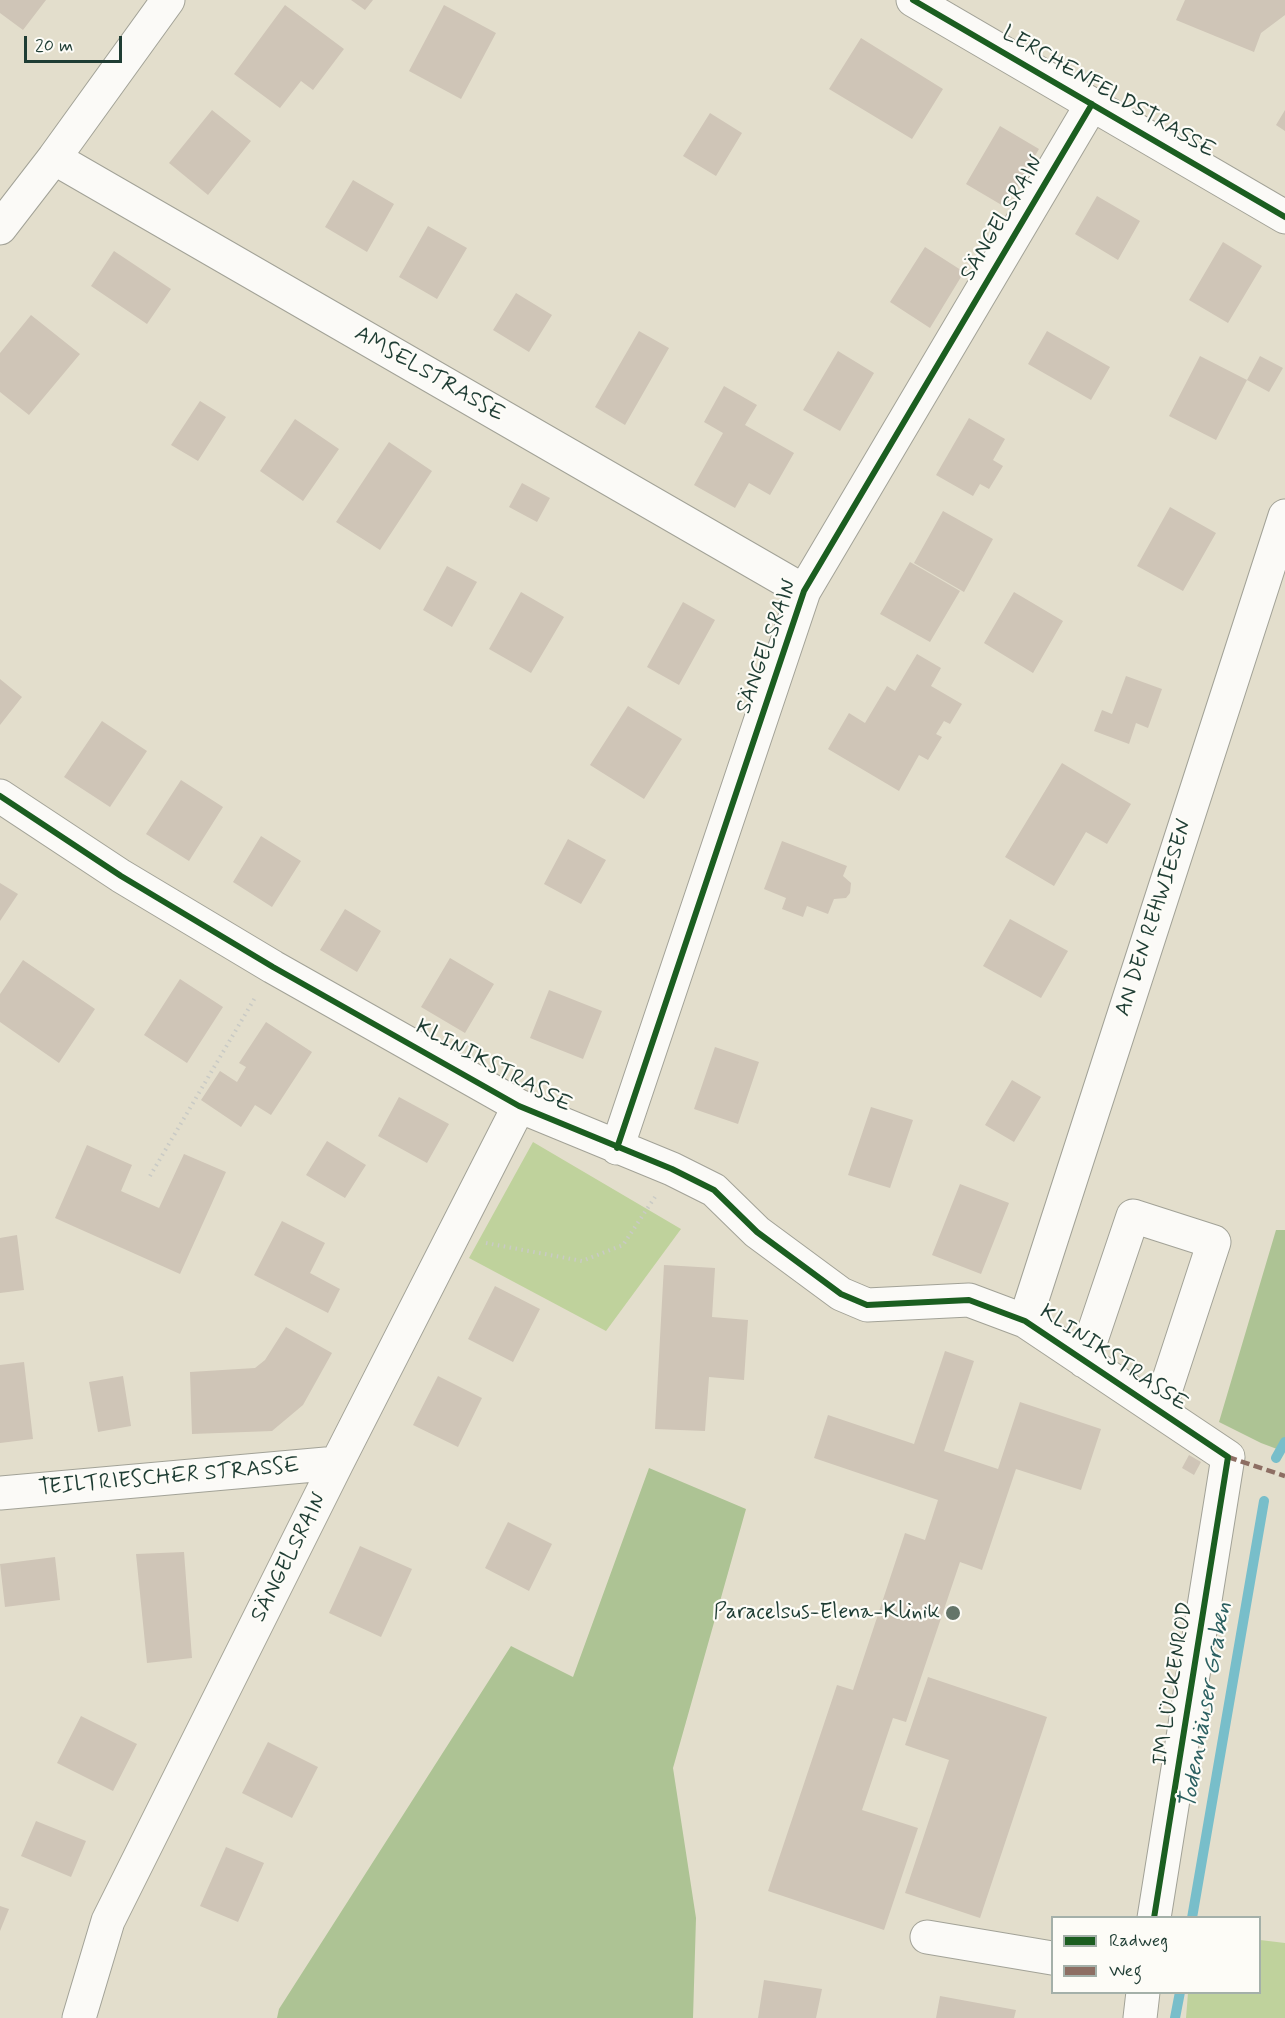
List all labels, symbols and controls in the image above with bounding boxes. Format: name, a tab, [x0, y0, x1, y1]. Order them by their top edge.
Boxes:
street label: LERCHENFELDSTRASSE	[997, 21, 1219, 165]
scale bar	[27, 24, 124, 62]
text: 20 m	[35, 34, 73, 58]
street label: SÄNGELSRAIN	[955, 152, 1051, 286]
street label: AMSELSTRASSE	[349, 321, 509, 429]
street label: SÄNGELSRAIN	[731, 576, 805, 718]
street label: AN DEN REHWIESEN	[1111, 816, 1199, 1020]
street label: KLINIKSTRASSE	[410, 1015, 576, 1119]
street label: KLINIKSTRASSE	[1034, 1300, 1192, 1418]
street label: TEILTRIESCHER STRASSE	[38, 1453, 300, 1503]
street label: SÄNGELSRAIN	[246, 1489, 334, 1627]
place label: Paracelsus-Elena-Klinik	[713, 1600, 940, 1626]
street label: IM LÜCKENROD	[1148, 1600, 1200, 1768]
water label: Todenhäuser Graben	[1175, 1600, 1239, 1812]
marker: Paracelsus-Elena-Klinik	[944, 1604, 962, 1622]
legend	[1051, 1916, 1261, 1994]
text: Radweg	[1109, 1929, 1168, 1953]
text: Weg	[1109, 1959, 1142, 1983]

